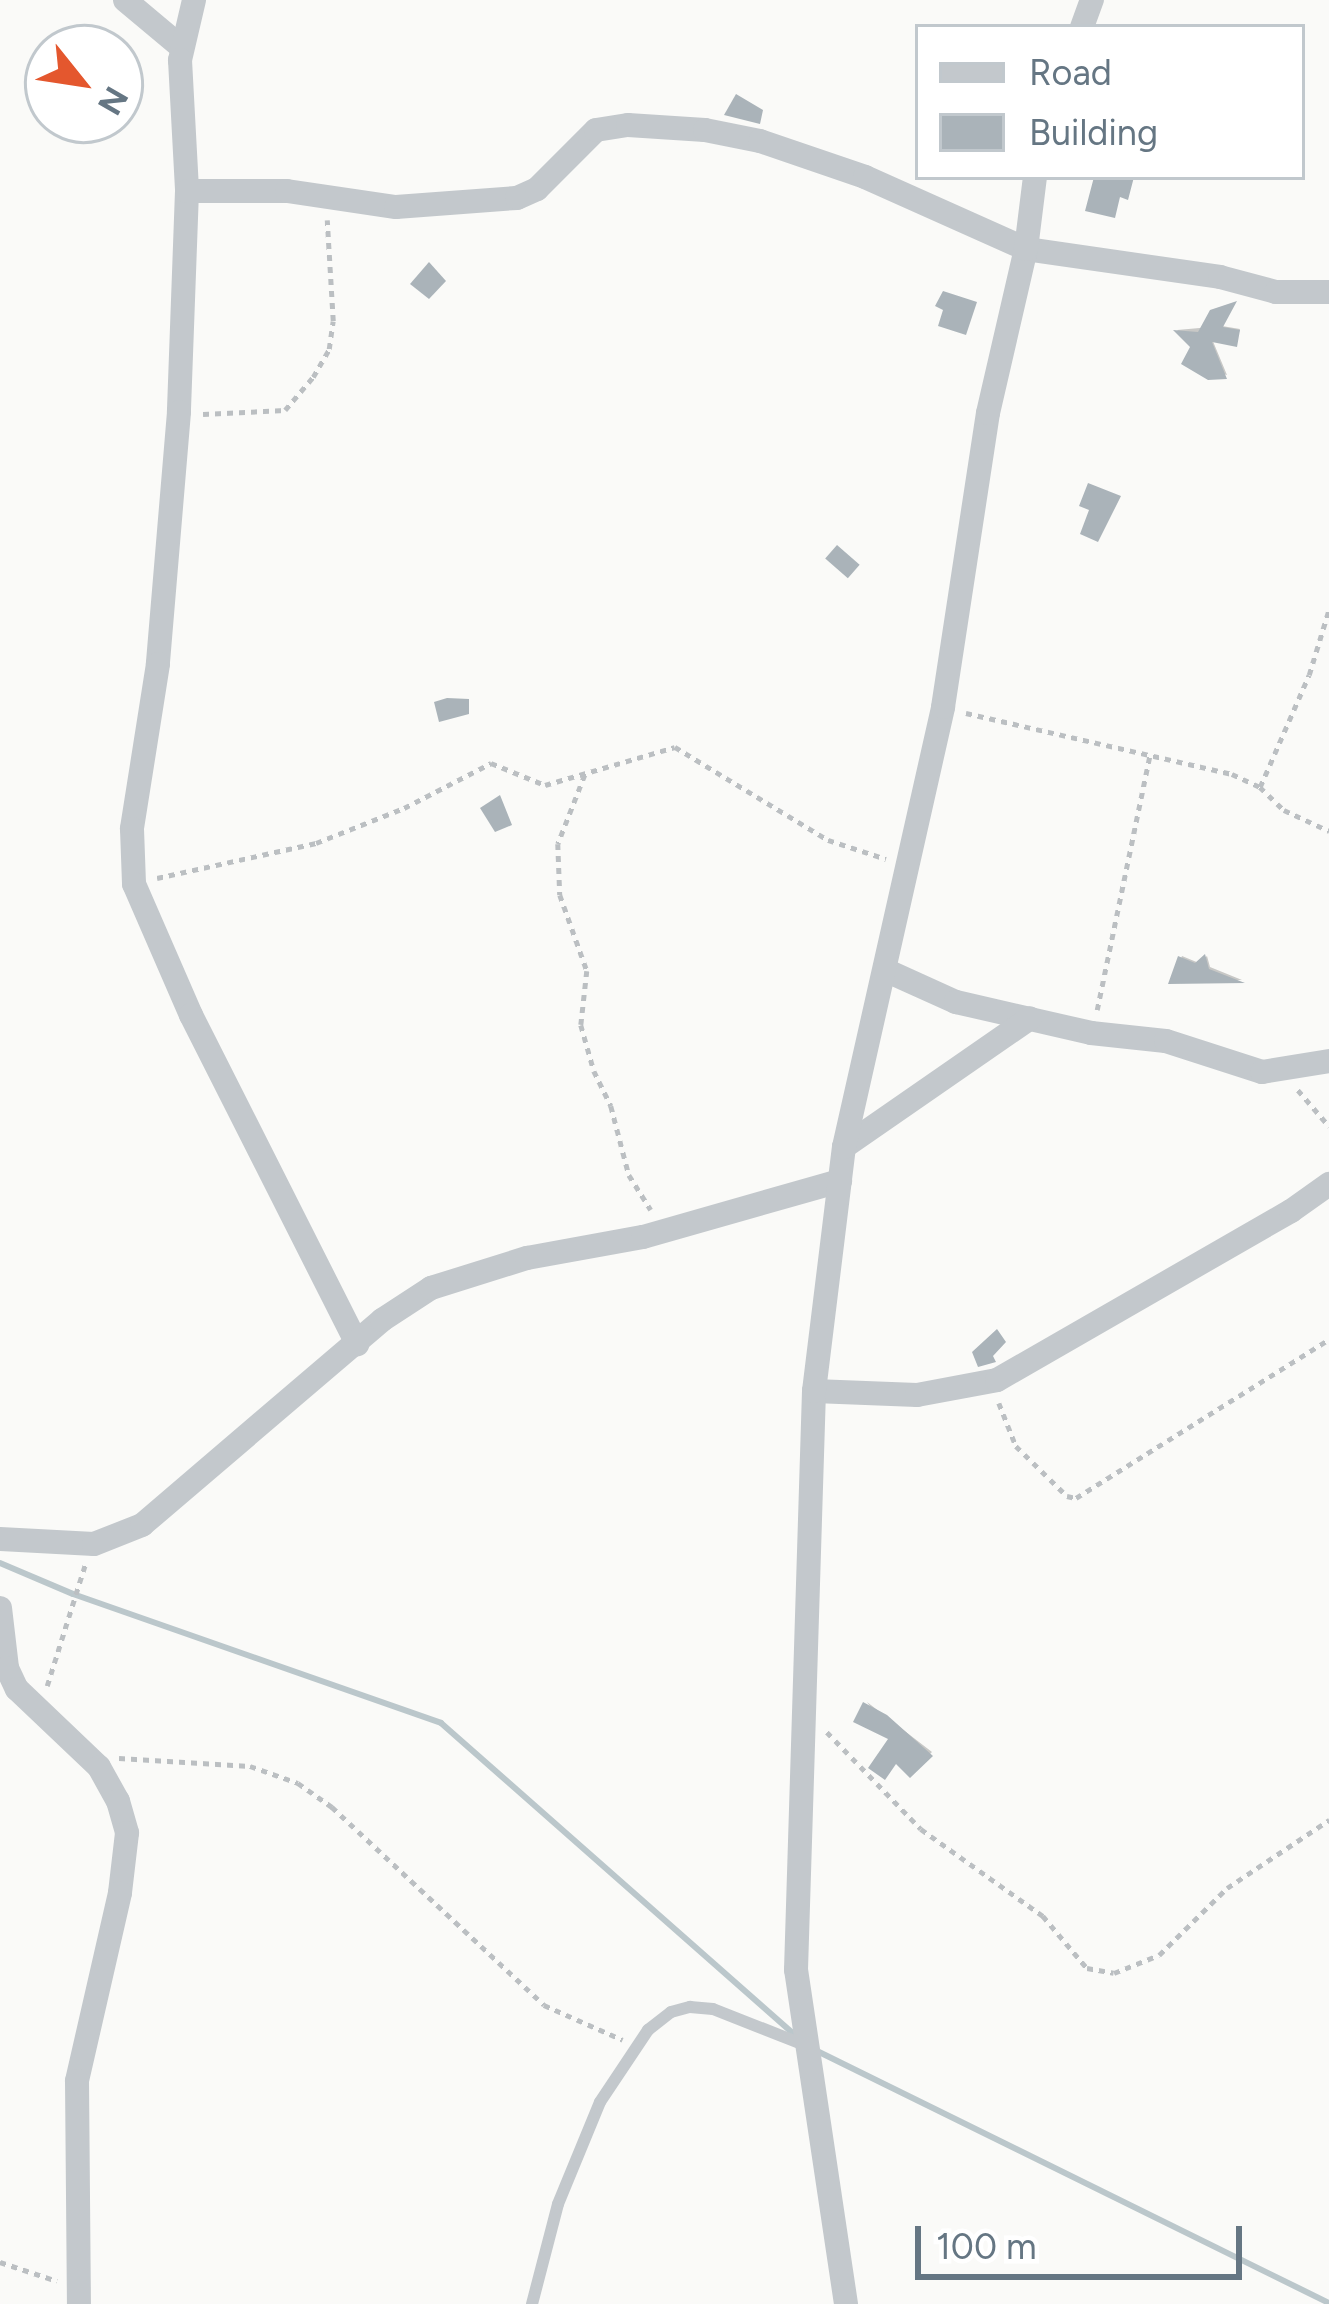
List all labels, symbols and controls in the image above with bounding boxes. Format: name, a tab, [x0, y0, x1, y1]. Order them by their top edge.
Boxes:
north arrow	[24, 24, 144, 144]
legend	[915, 24, 1305, 180]
text: Road	[1029, 51, 1112, 94]
text: N	[90, 80, 136, 122]
text: Building	[1029, 111, 1158, 154]
scale bar	[921, 2202, 1248, 2276]
text: 100 m	[936, 2225, 1037, 2268]

